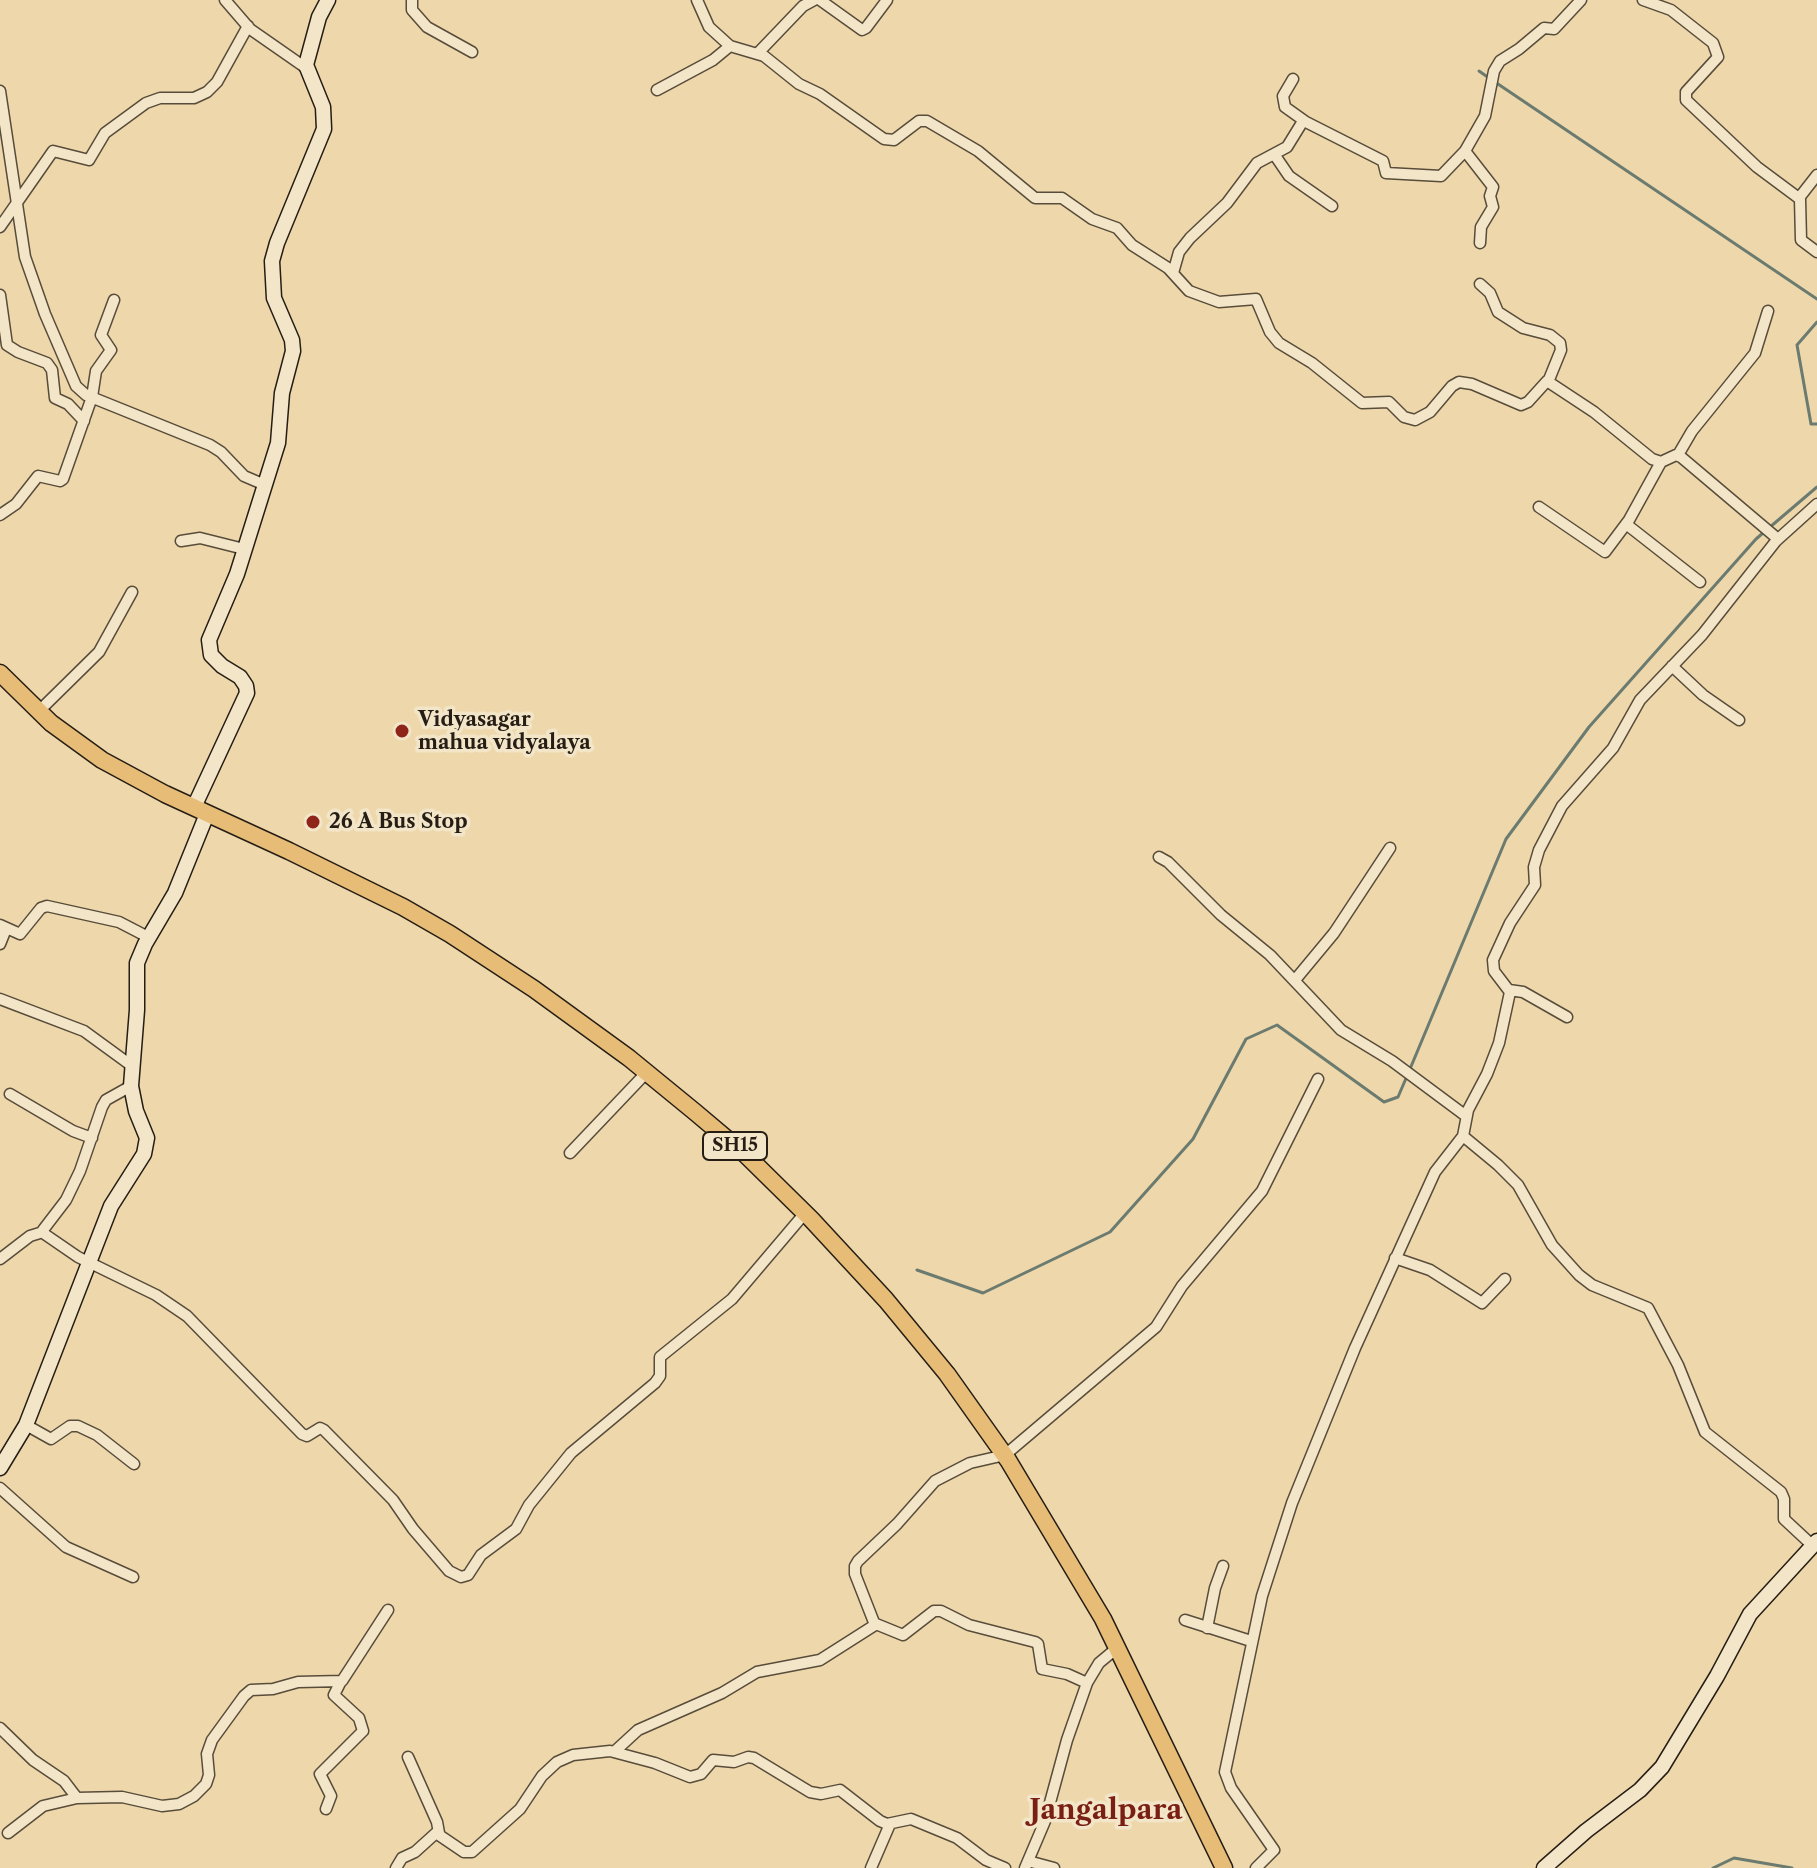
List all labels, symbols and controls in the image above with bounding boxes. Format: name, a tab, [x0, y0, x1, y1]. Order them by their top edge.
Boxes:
place label: Vidyasagar mahua vidyalaya	[418, 708, 591, 755]
marker: Vidyasagar mahua vidyalaya	[393, 722, 411, 740]
place label: 26 A Bus Stop	[329, 810, 468, 834]
marker: 26 A Bus Stop	[304, 813, 322, 831]
road number: SH15	[703, 1132, 767, 1160]
district label: Jangalpara	[1030, 1794, 1182, 1828]

